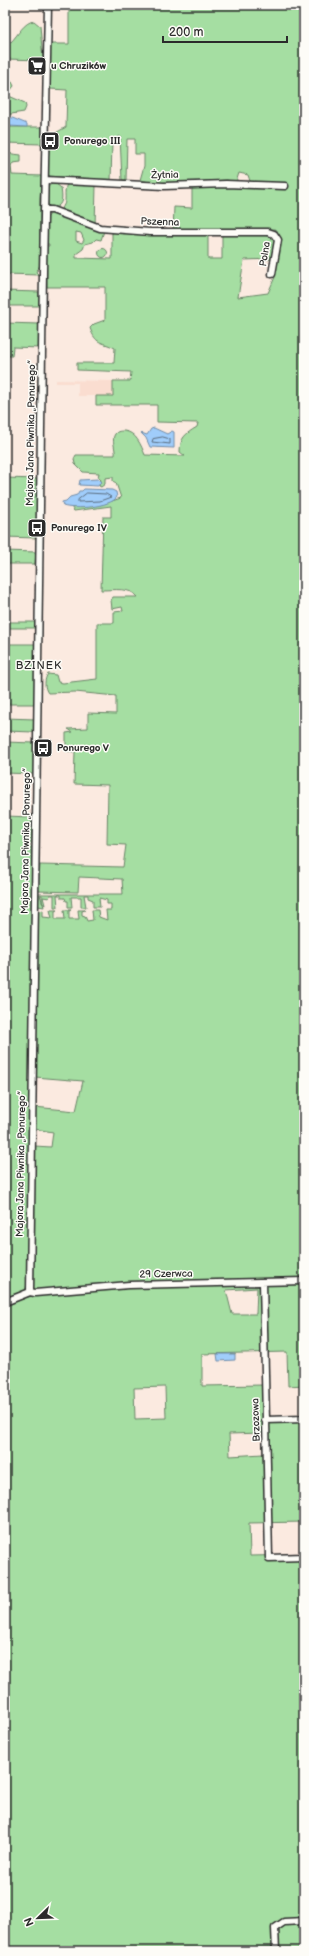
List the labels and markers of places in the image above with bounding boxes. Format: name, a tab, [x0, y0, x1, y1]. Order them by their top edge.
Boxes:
supermarket icon: u Chruzików	[26, 55, 48, 77]
place label: u Chruzików	[51, 60, 107, 72]
bus stop icon: Ponurego III	[39, 130, 61, 152]
place label: Ponurego III	[64, 135, 120, 147]
bus stop icon: Ponurego IV	[26, 517, 48, 539]
place label: Ponurego IV	[51, 522, 108, 534]
bus stop icon: Ponurego V	[32, 737, 54, 759]
place label: Ponurego V	[57, 742, 110, 754]

